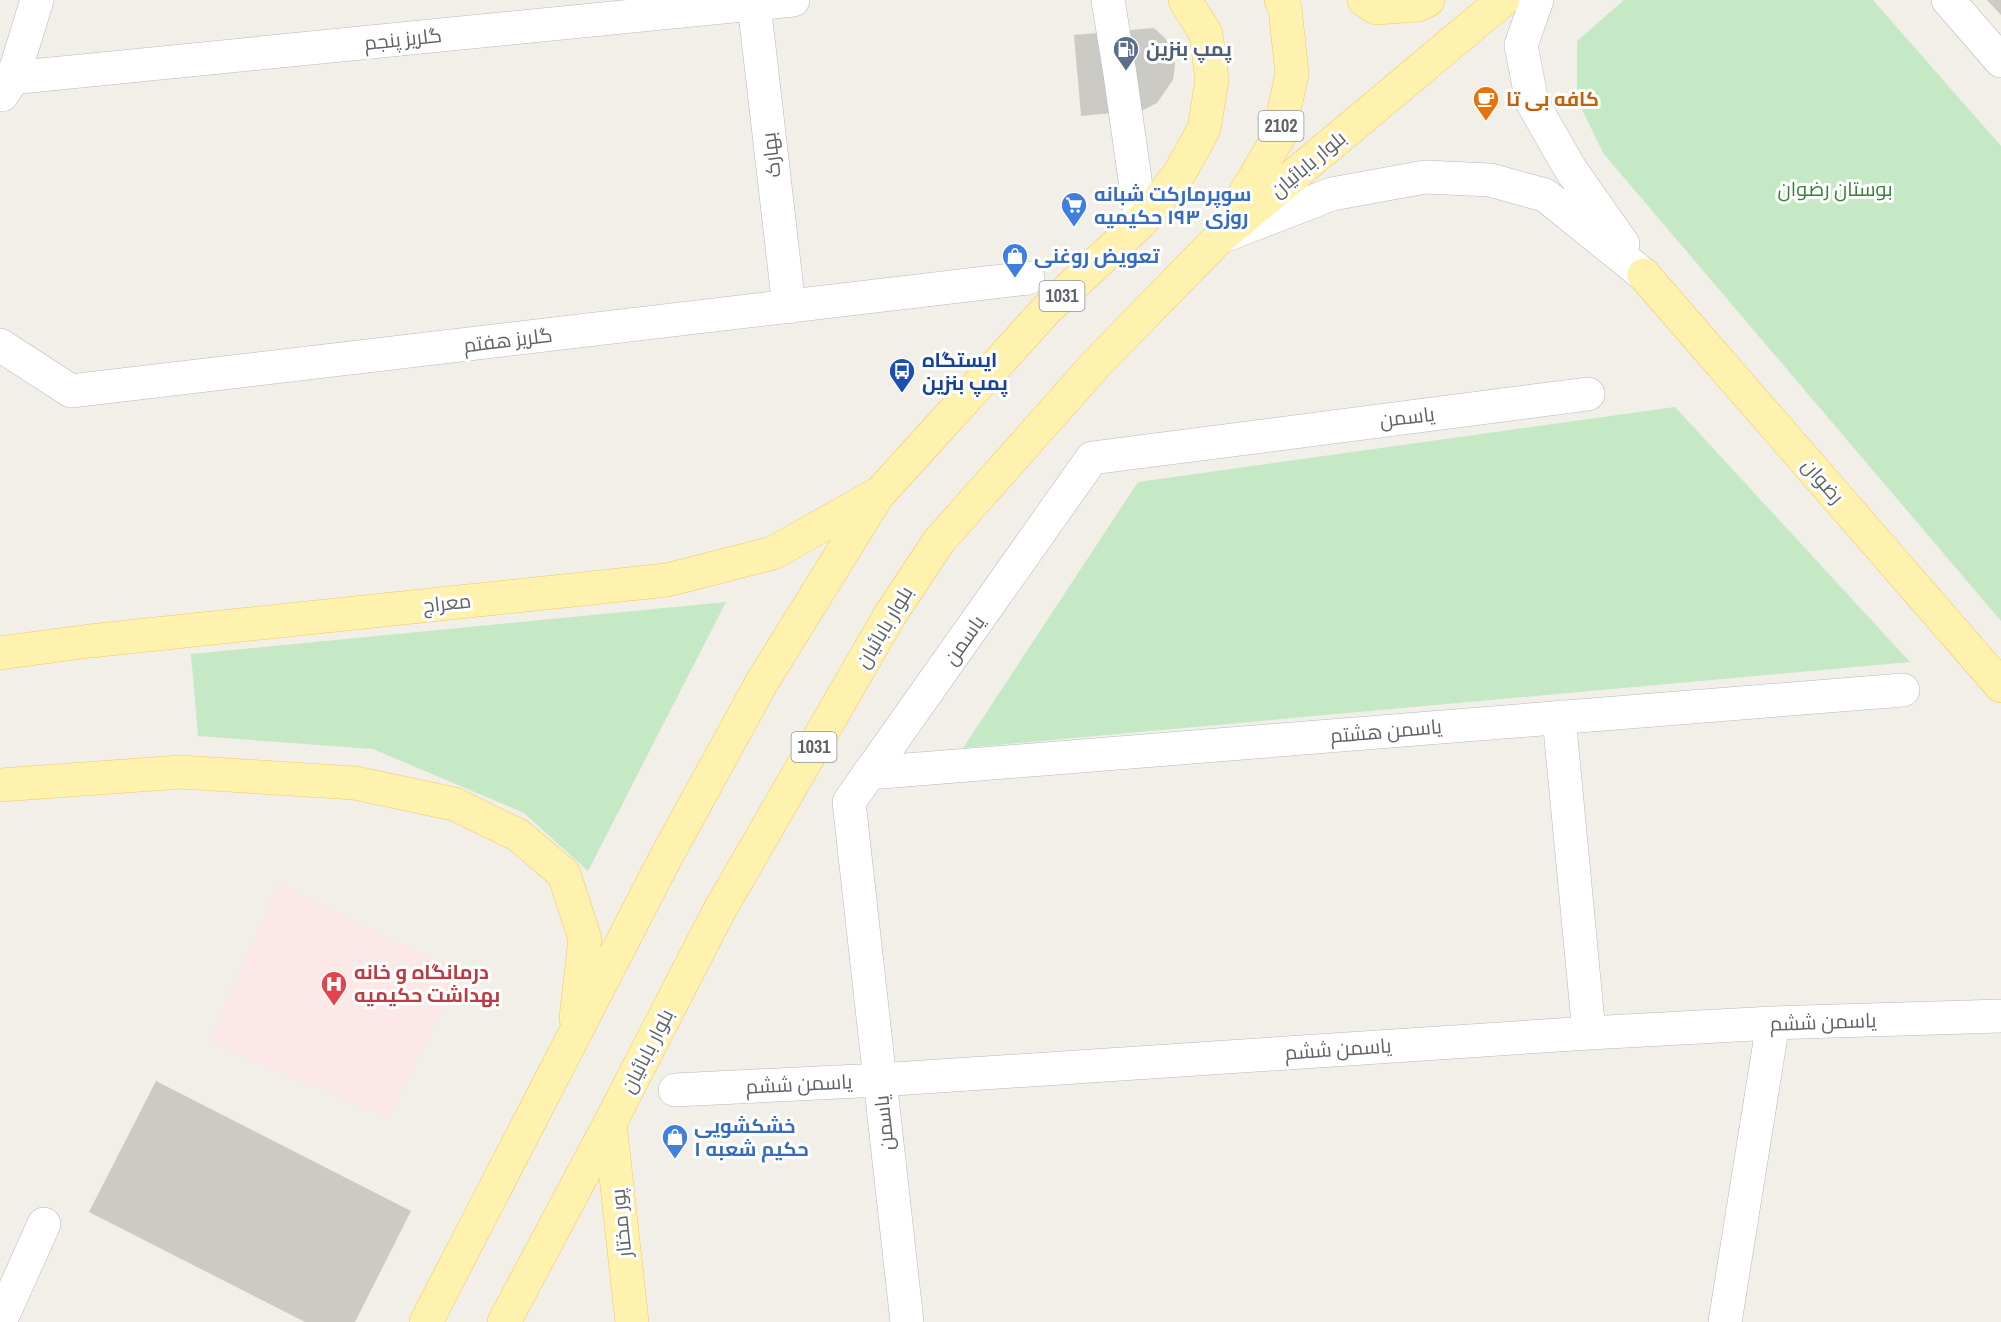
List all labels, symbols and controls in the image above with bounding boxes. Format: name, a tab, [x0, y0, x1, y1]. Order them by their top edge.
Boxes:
street label: گلریز پنجم	[363, 21, 443, 57]
fuel station icon: پمپ بنزین	[1111, 34, 1141, 72]
place label: پمپ بنزین	[1146, 35, 1232, 63]
cafe icon: کافه بی تا	[1471, 84, 1501, 122]
place label: کافه بی تا	[1506, 85, 1599, 112]
road number: 2102	[1258, 111, 1304, 141]
street label: بلوار بابائیان	[1264, 124, 1351, 203]
street label: بهارک	[754, 131, 787, 179]
park label: بوستان رضوان	[1777, 175, 1893, 202]
place label: سوپرمارکت شبانه روزی ۱۹۳ حکیمیه	[1094, 180, 1251, 230]
supermarket icon: سوپرمارکت شبانه روزی ۱۹۳ حکیمیه	[1059, 190, 1089, 228]
shop icon: تعویض روغنی	[1000, 241, 1030, 279]
place label: تعویض روغنی	[1034, 242, 1160, 269]
road number: 1031	[1040, 281, 1084, 311]
street label: گلریز هفتم	[462, 321, 554, 359]
place label: ایستگاه پمپ بنزین	[922, 346, 1008, 397]
bus stop icon: ایستگاه پمپ بنزین	[887, 356, 917, 394]
street label: یاسمن	[1378, 400, 1437, 433]
street label: رضوان	[1796, 452, 1851, 509]
street label: بلوار بابائیان	[849, 581, 919, 673]
street label: معراج	[421, 587, 473, 619]
street label: یاسمن	[937, 609, 991, 670]
street label: یاسمن هشتم	[1329, 712, 1444, 750]
road number: 1031	[792, 732, 836, 762]
place label: درمانگاه و خانه بهداشت حکیمیه	[354, 958, 500, 1008]
hospital icon: درمانگاه و خانه بهداشت حکیمیه	[319, 969, 349, 1007]
street label: بلوار بابائیان	[614, 1004, 679, 1098]
street label: یاسمن ششم	[1769, 1006, 1877, 1038]
street label: یاسمن ششم	[1284, 1031, 1393, 1067]
street label: یاسمن ششم	[745, 1067, 854, 1101]
street label: یاسمن	[867, 1094, 900, 1152]
place label: خشکشویی حکیم شعبه ۱	[694, 1112, 809, 1163]
shop icon: خشکشویی حکیم شعبه ۱	[660, 1122, 690, 1160]
street label: پور مختار	[603, 1187, 638, 1260]

